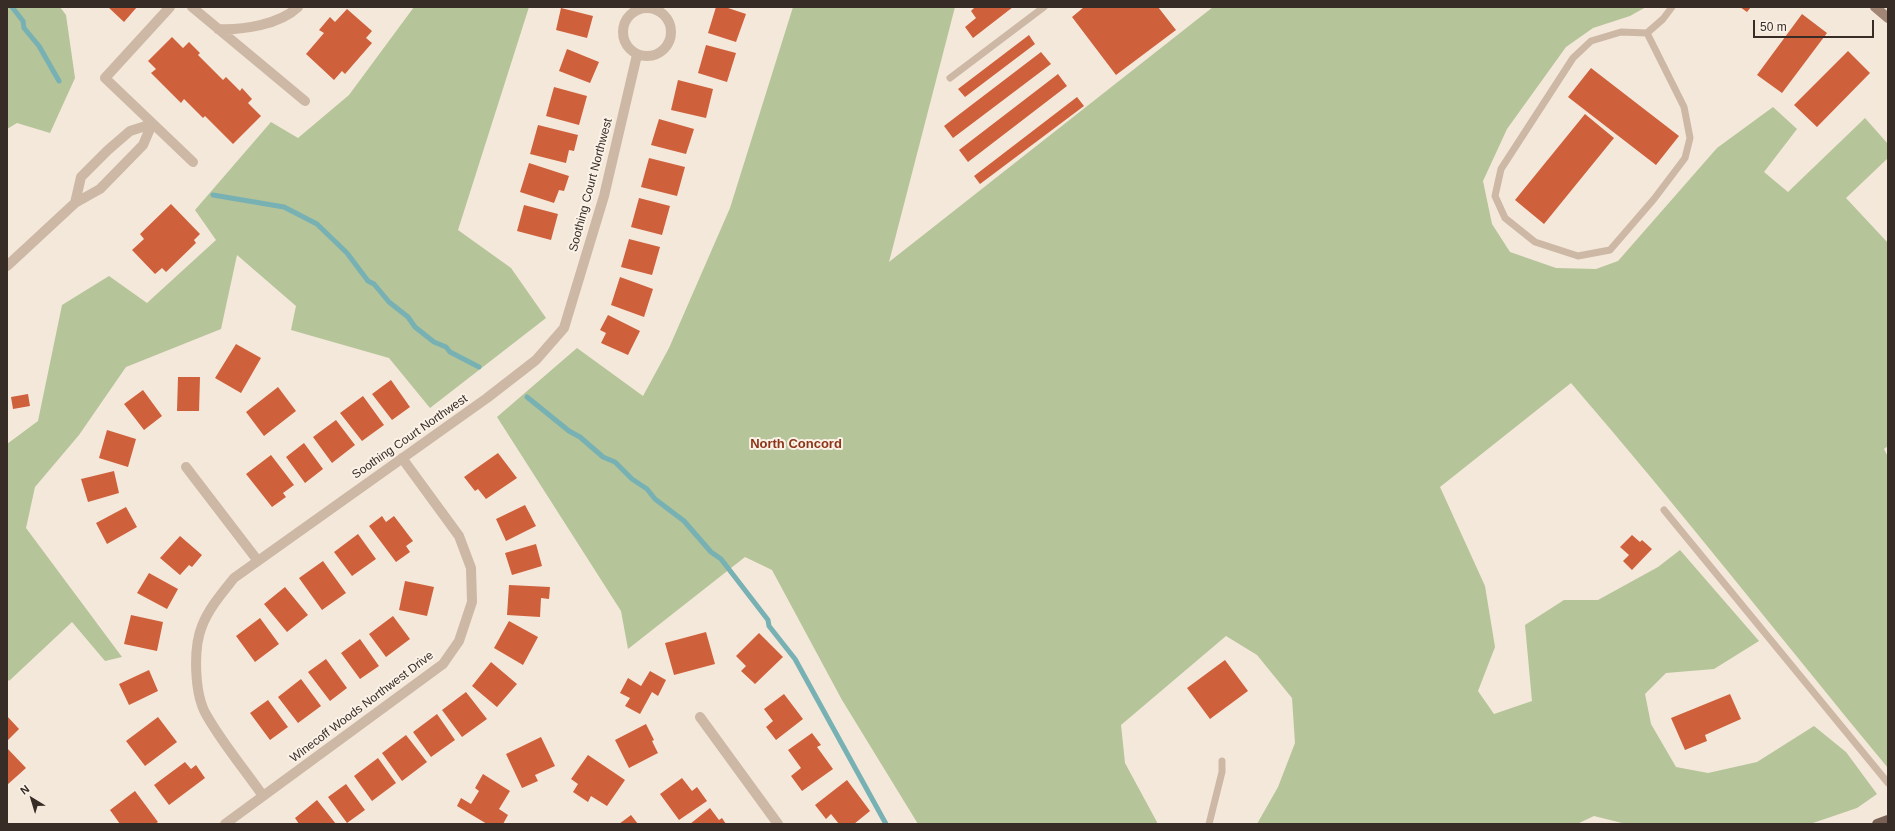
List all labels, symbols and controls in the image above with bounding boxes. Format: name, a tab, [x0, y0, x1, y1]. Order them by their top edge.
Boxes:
scale bar	[1755, 12, 1876, 38]
text: 50 m	[1760, 20, 1787, 34]
street label: Soothing Court Northwest	[566, 117, 616, 253]
street label: Soothing Court Northwest	[350, 392, 470, 482]
district label: North Concord	[750, 436, 842, 452]
street label: Winecoff Woods Northwest Drive	[288, 648, 436, 766]
north arrow	[12, 779, 52, 819]
text: N	[18, 782, 31, 797]

